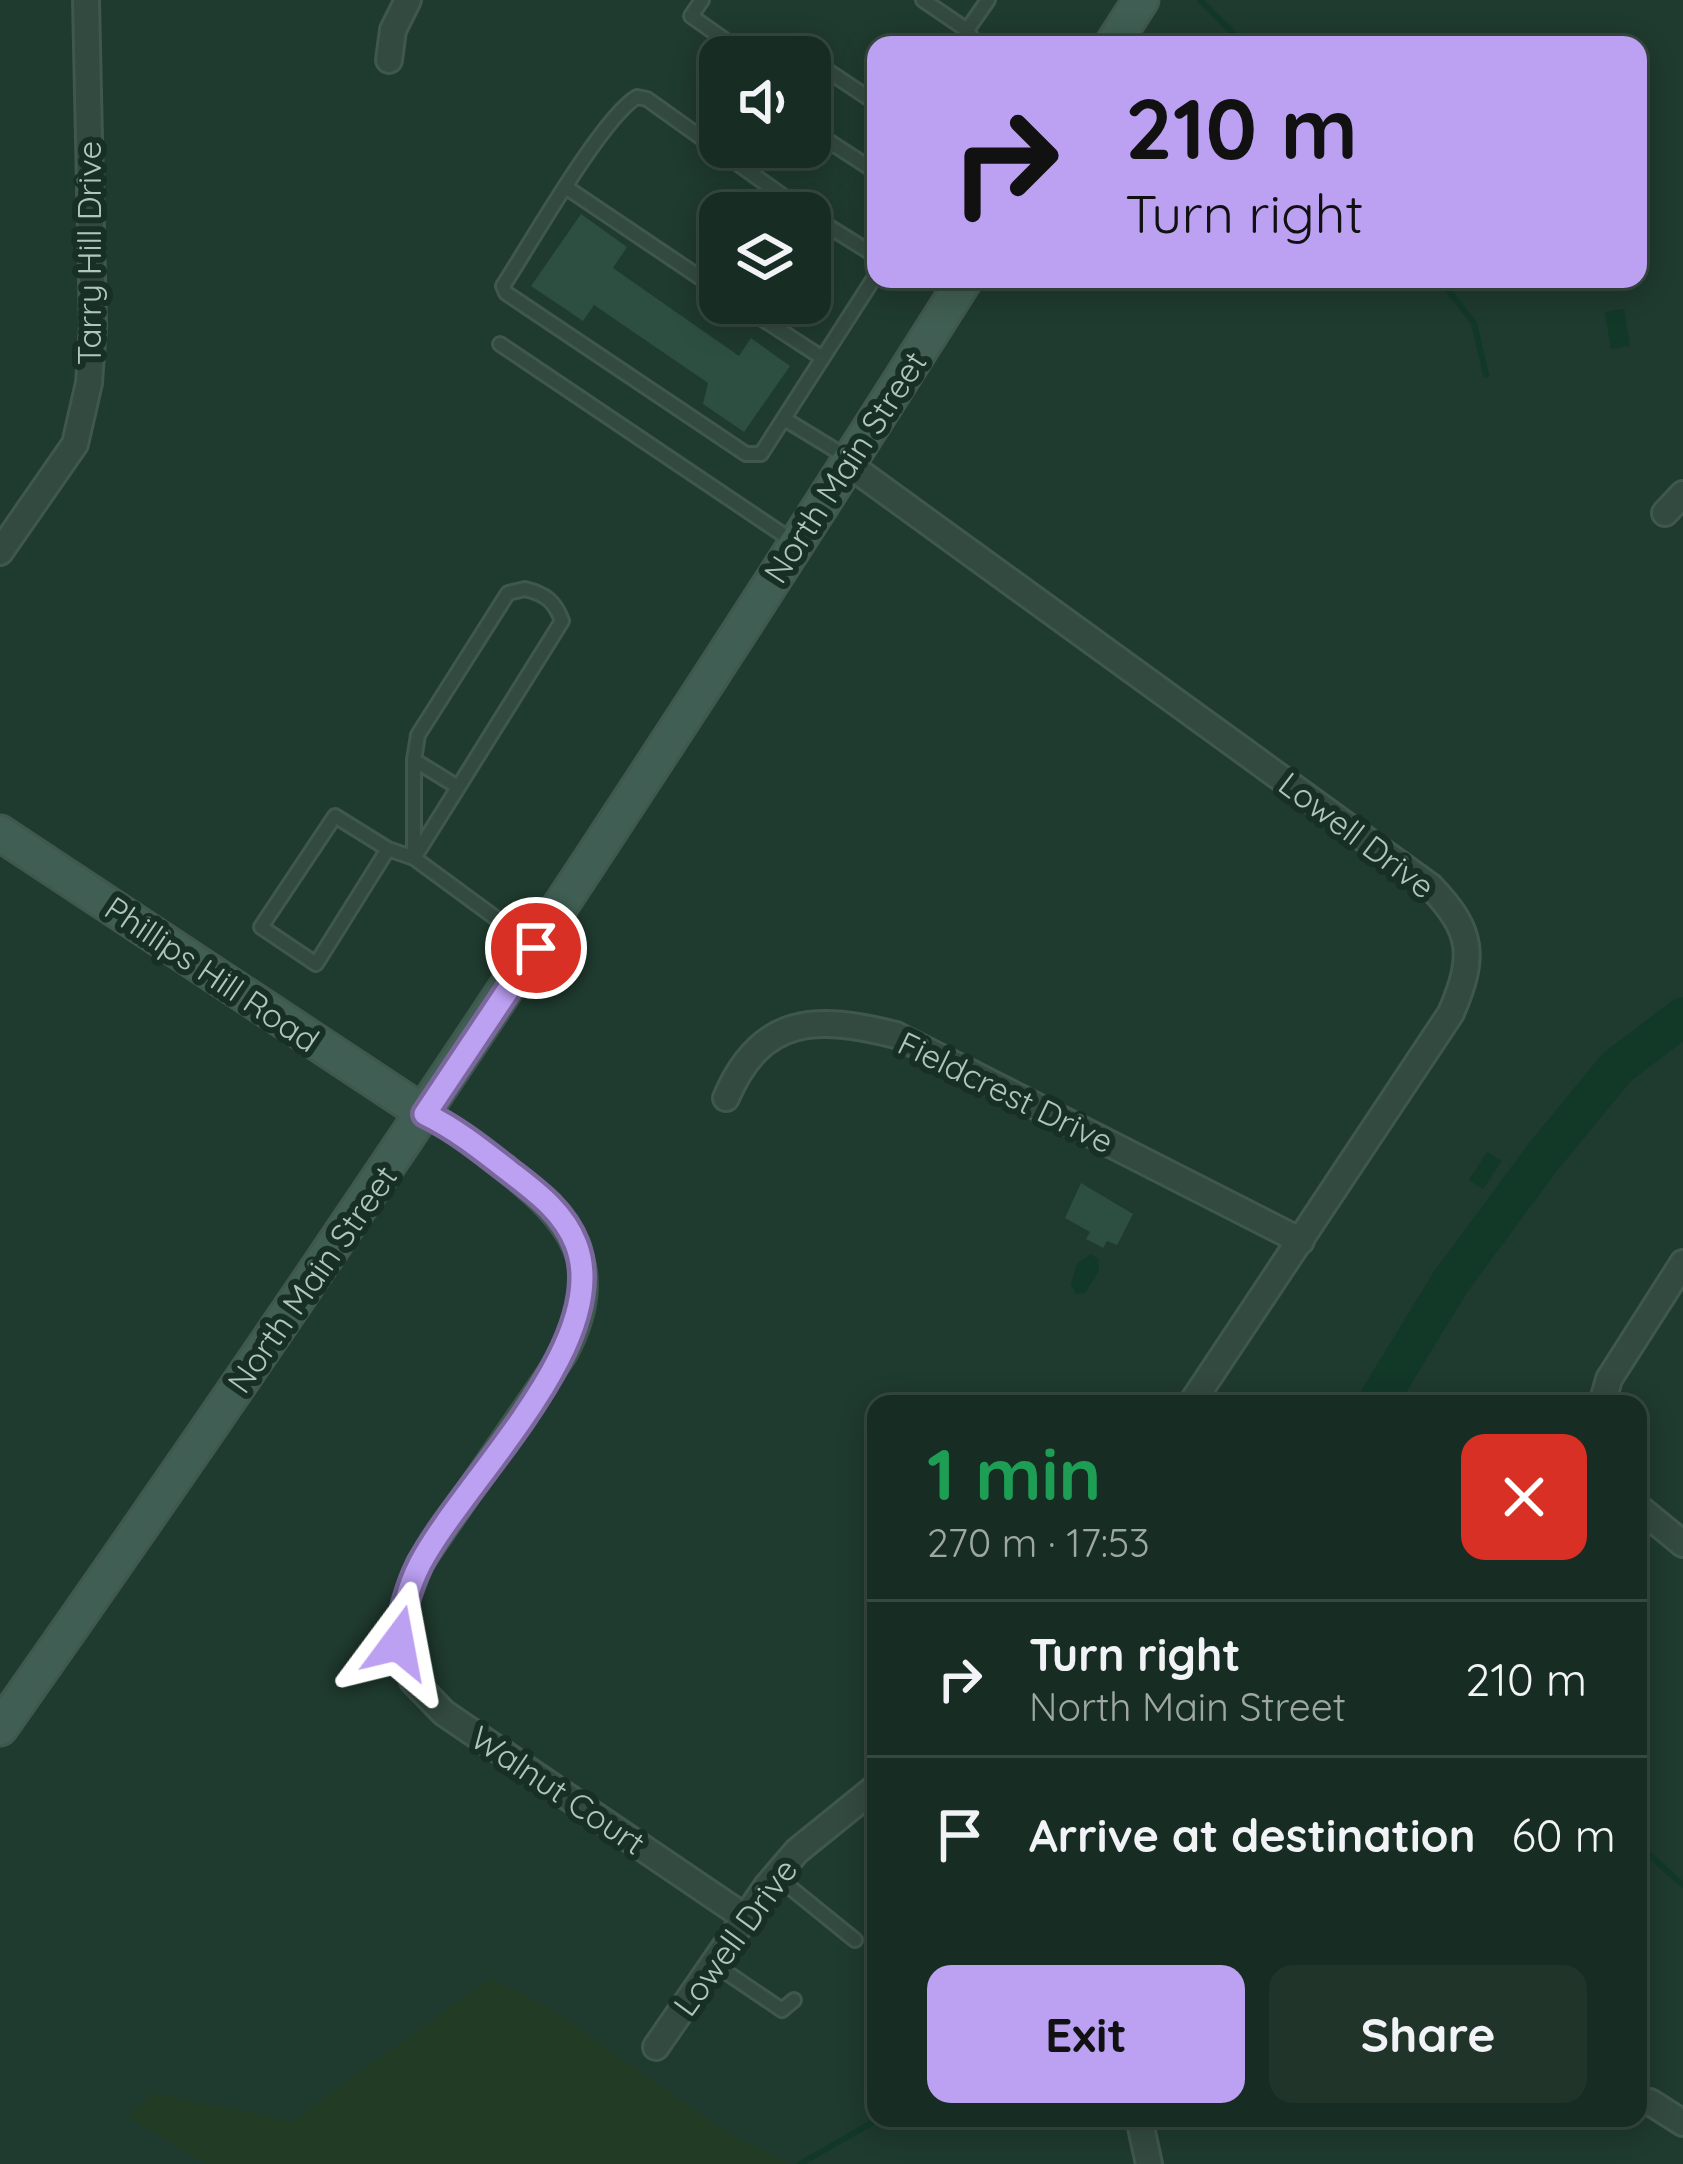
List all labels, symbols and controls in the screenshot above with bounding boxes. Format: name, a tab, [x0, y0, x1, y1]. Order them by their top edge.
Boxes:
map controls	[699, 36, 831, 324]
button: sound	[699, 36, 831, 168]
text: 210 m	[1125, 75, 1358, 180]
icon: right	[927, 84, 1083, 240]
street label: Tarry Hill Drive	[68, 141, 109, 365]
text: Turn right	[1125, 179, 1364, 247]
button: layers	[699, 192, 831, 324]
street label: North Main Street	[754, 343, 935, 590]
street label: Lowell Drive	[1271, 763, 1443, 907]
street label: Phillips Hill Road	[98, 887, 327, 1060]
pin	[485, 897, 587, 999]
icon: arrive	[503, 915, 569, 981]
street label: Fieldcrest Drive	[892, 1022, 1121, 1161]
street label: North Main Street	[218, 1157, 405, 1400]
text: 1 min	[927, 1428, 1101, 1518]
button: close	[1461, 1434, 1587, 1560]
text: 270 m · 17:53	[927, 1518, 1150, 1567]
position arrow	[335, 1580, 461, 1706]
text: Turn right	[1029, 1626, 1241, 1682]
icon: right	[927, 1646, 993, 1712]
text: 210 m	[1465, 1651, 1587, 1707]
text: North Main Street	[1029, 1682, 1346, 1731]
street label: Walnut Court	[463, 1716, 653, 1863]
icon: arrive	[927, 1802, 993, 1868]
text: Arrive at destination	[1029, 1807, 1475, 1863]
text: 60 m	[1511, 1807, 1616, 1863]
street label: Lowell Drive	[664, 1850, 805, 2023]
button: Exit	[927, 1965, 1245, 2103]
button: Share	[1269, 1965, 1587, 2103]

